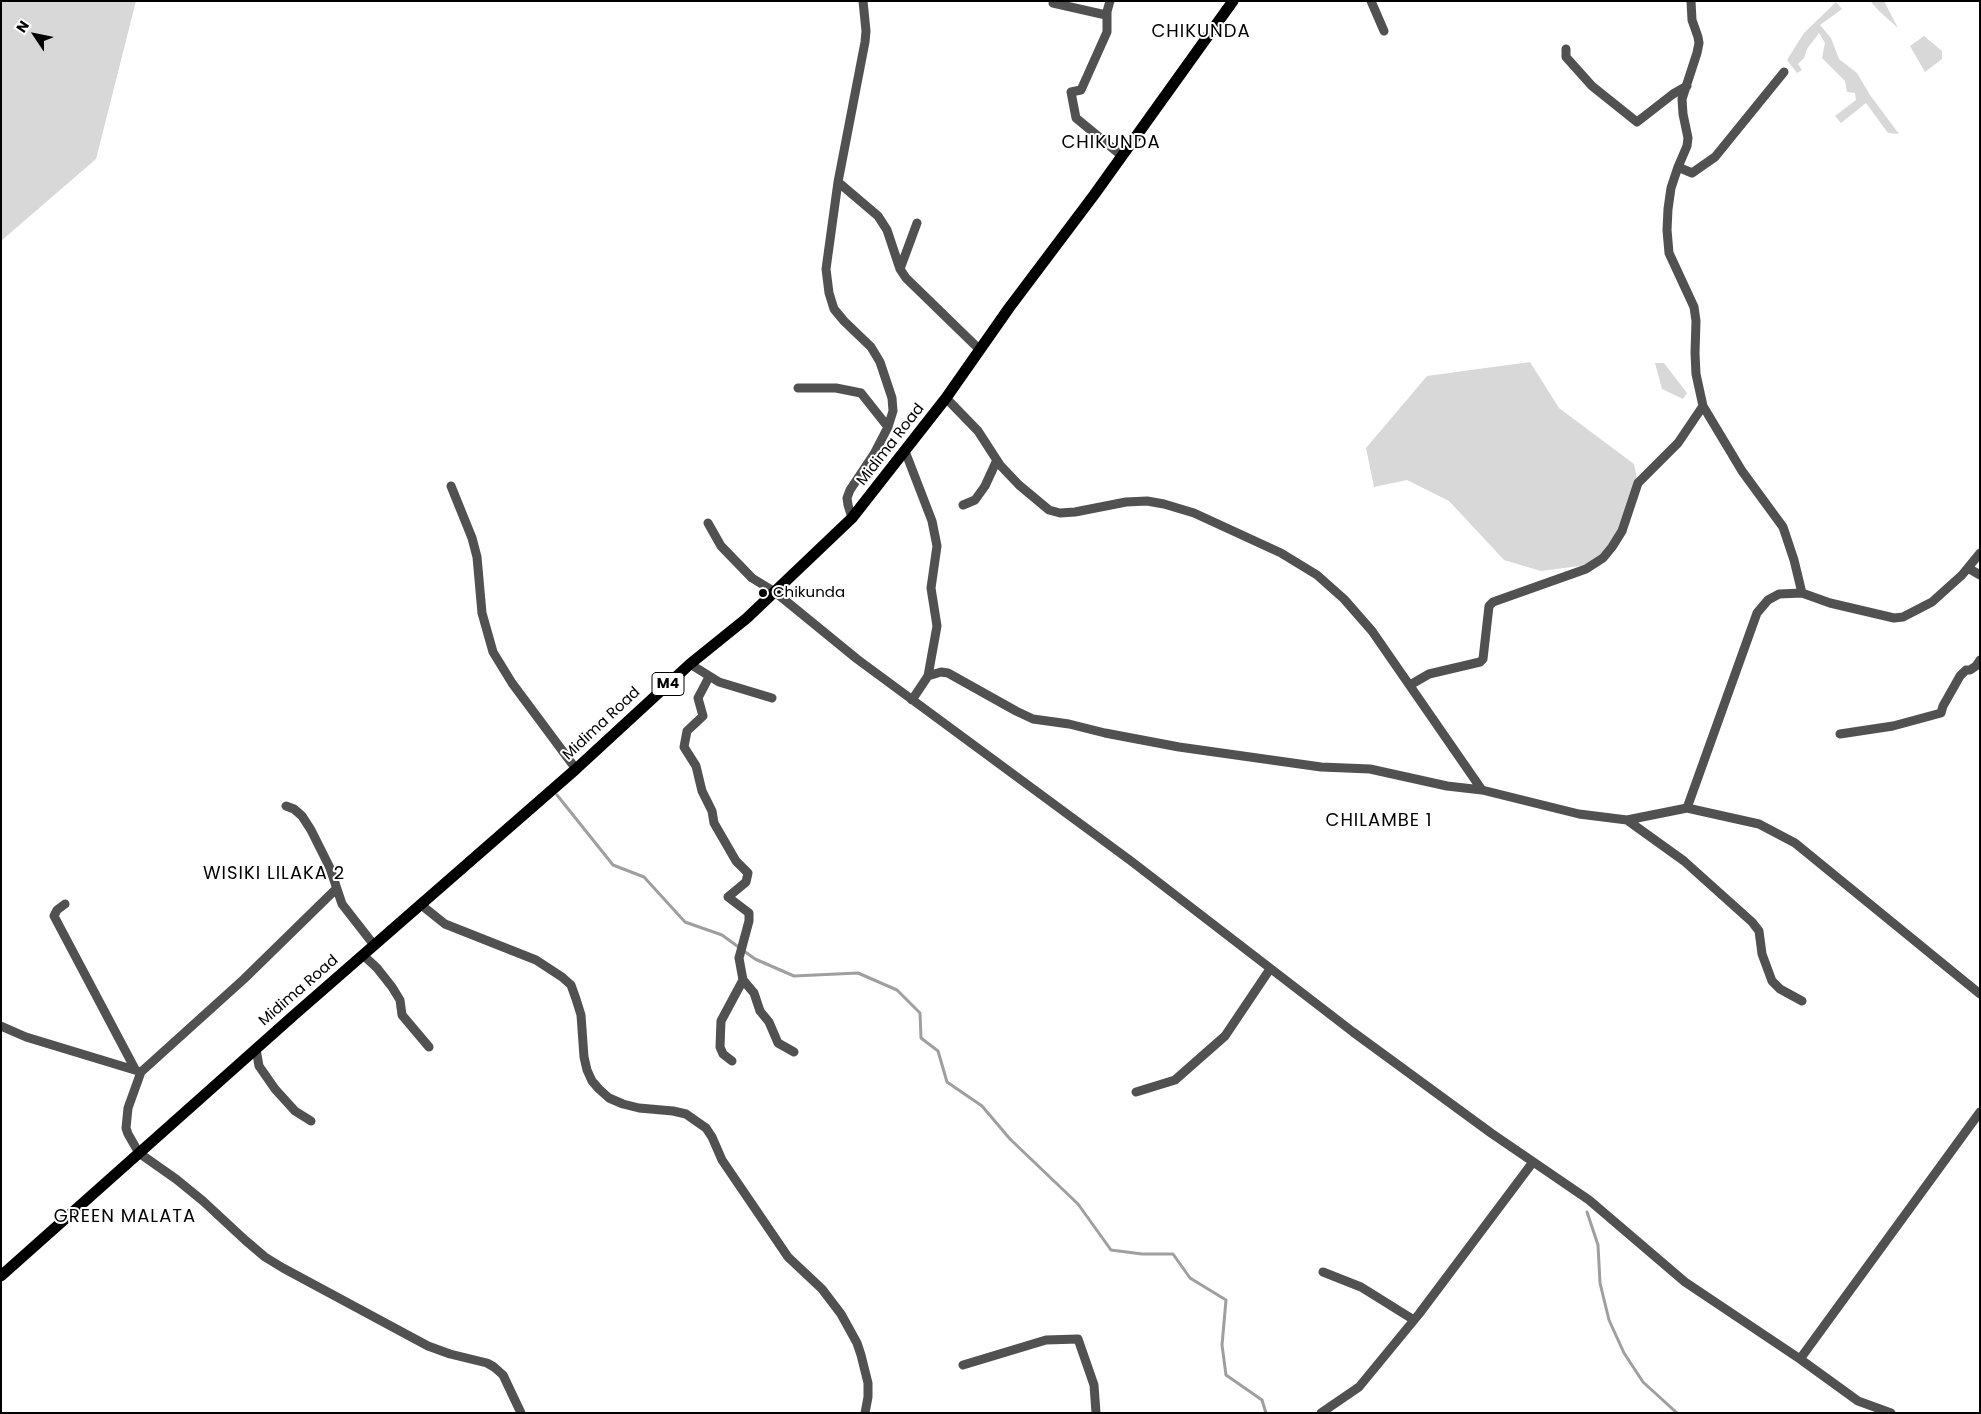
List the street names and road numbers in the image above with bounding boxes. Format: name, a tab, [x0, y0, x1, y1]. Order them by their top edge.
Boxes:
street label: Midima Road	[853, 400, 929, 490]
road number: M4	[652, 672, 684, 696]
street label: Midima Road	[560, 684, 644, 764]
street label: Midima Road	[256, 952, 342, 1030]

